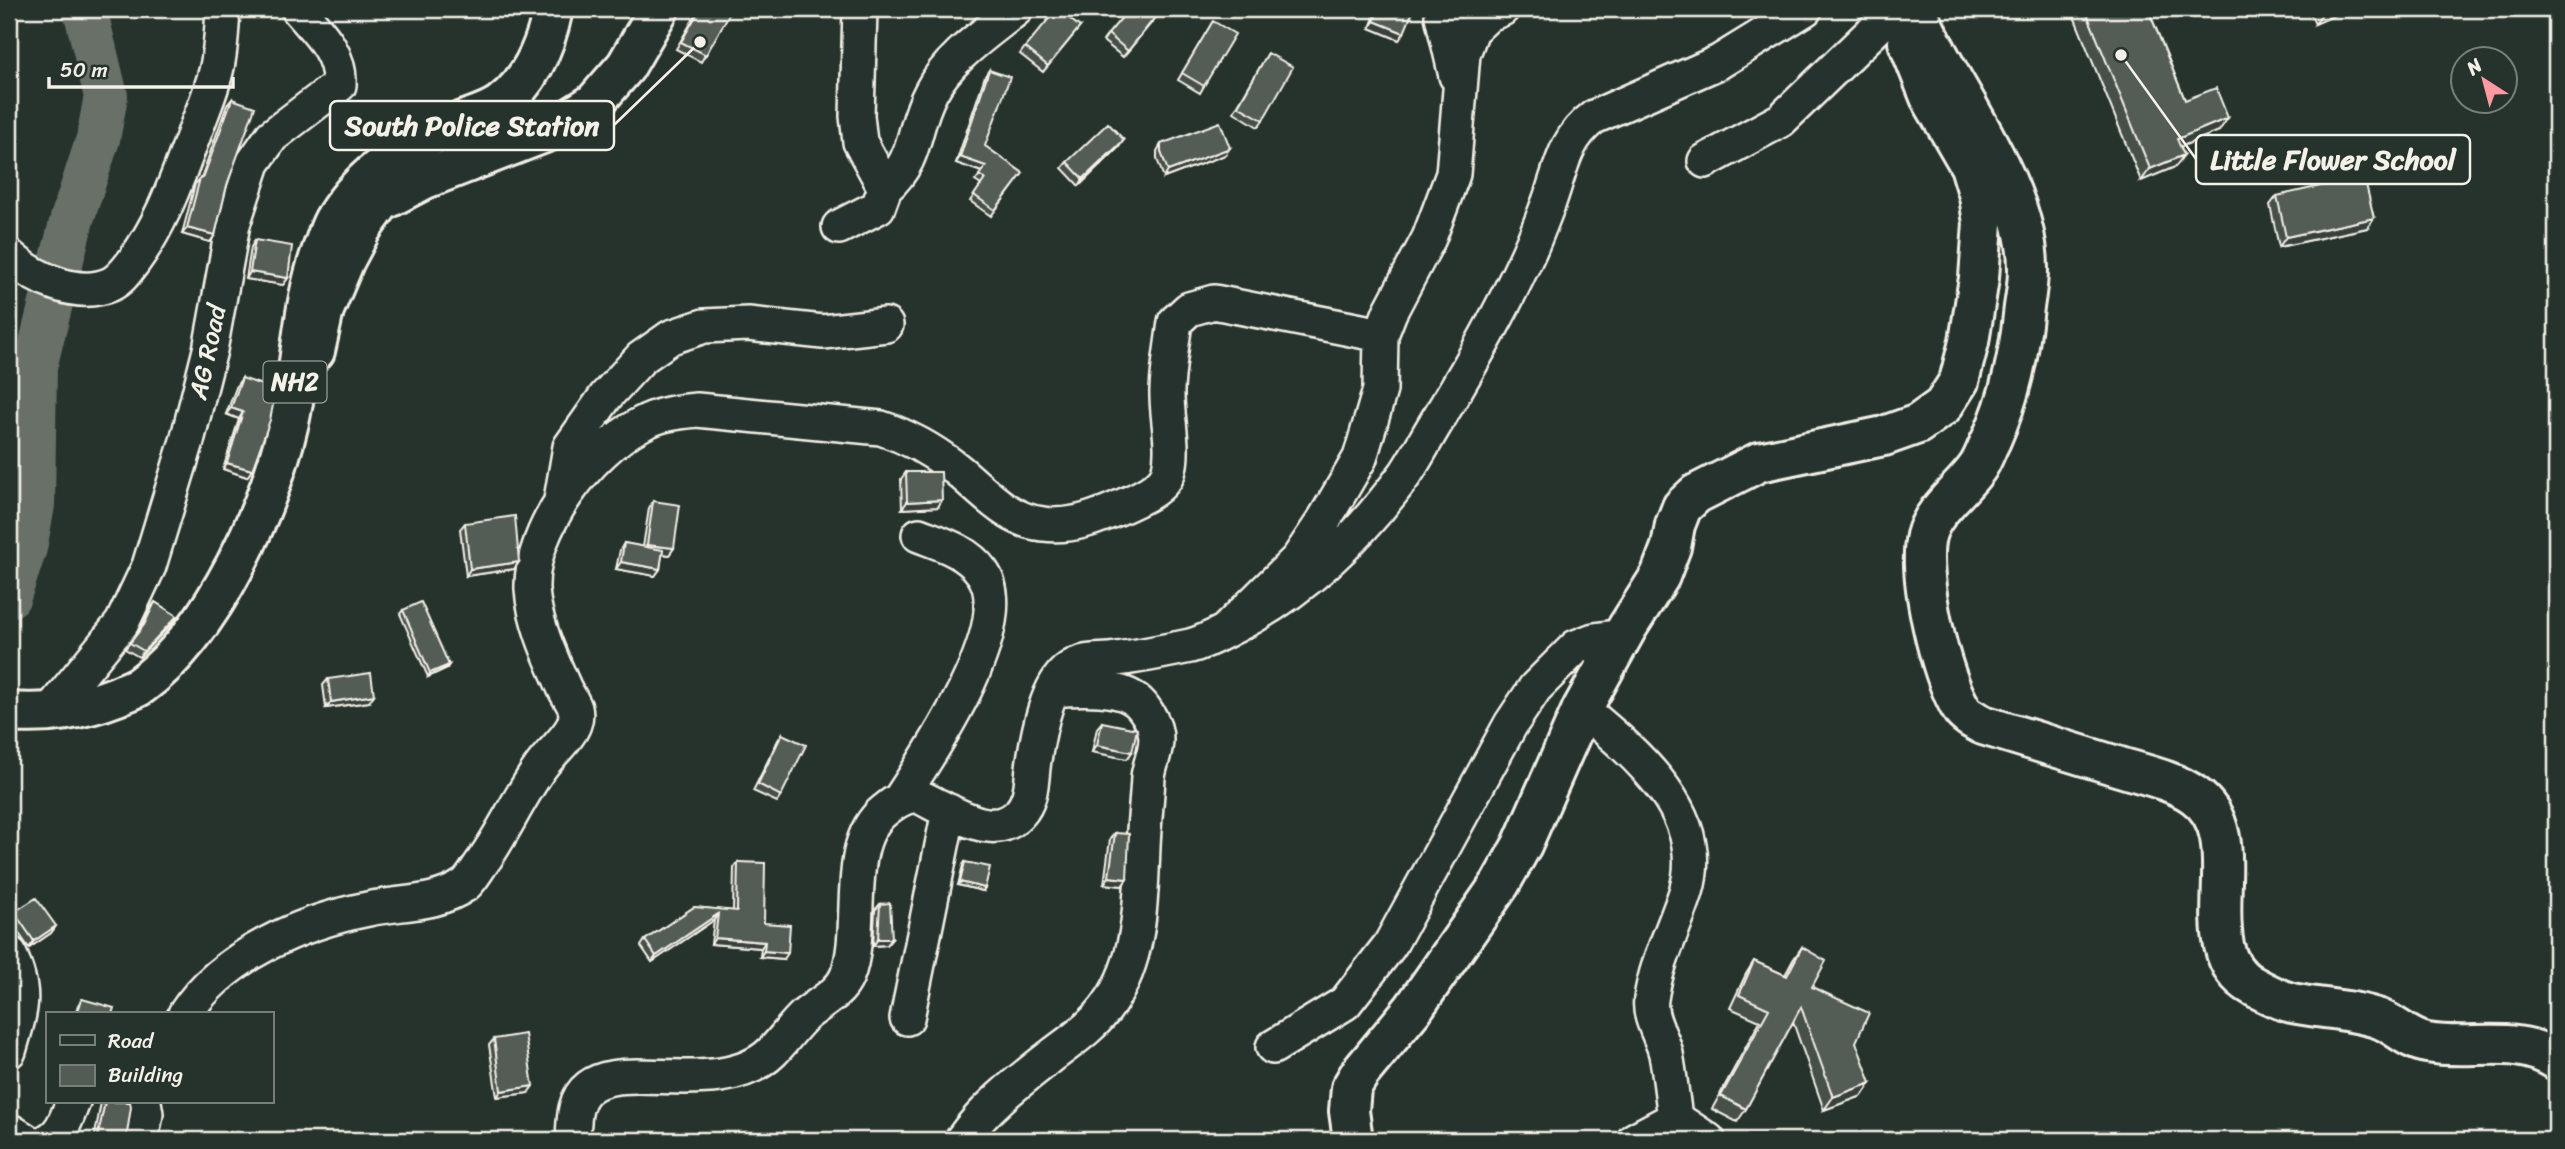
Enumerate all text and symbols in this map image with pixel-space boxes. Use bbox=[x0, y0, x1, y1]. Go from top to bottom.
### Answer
scale bar bbox=[49, 46, 233, 90]
north arrow bbox=[2450, 46, 2520, 116]
text: N bbox=[2458, 49, 2490, 84]
text: 50 m bbox=[60, 51, 108, 89]
callout: South Police Station bbox=[330, 101, 614, 150]
text: South Police Station bbox=[344, 101, 600, 150]
callout: Little Flower School bbox=[2196, 135, 2470, 184]
text: Little Flower School bbox=[2210, 135, 2457, 184]
street label: AG Road bbox=[174, 298, 240, 405]
road number: NH2 bbox=[264, 362, 326, 402]
legend bbox=[46, 1012, 273, 1104]
text: Road bbox=[108, 1022, 155, 1060]
text: Building bbox=[108, 1056, 184, 1094]

